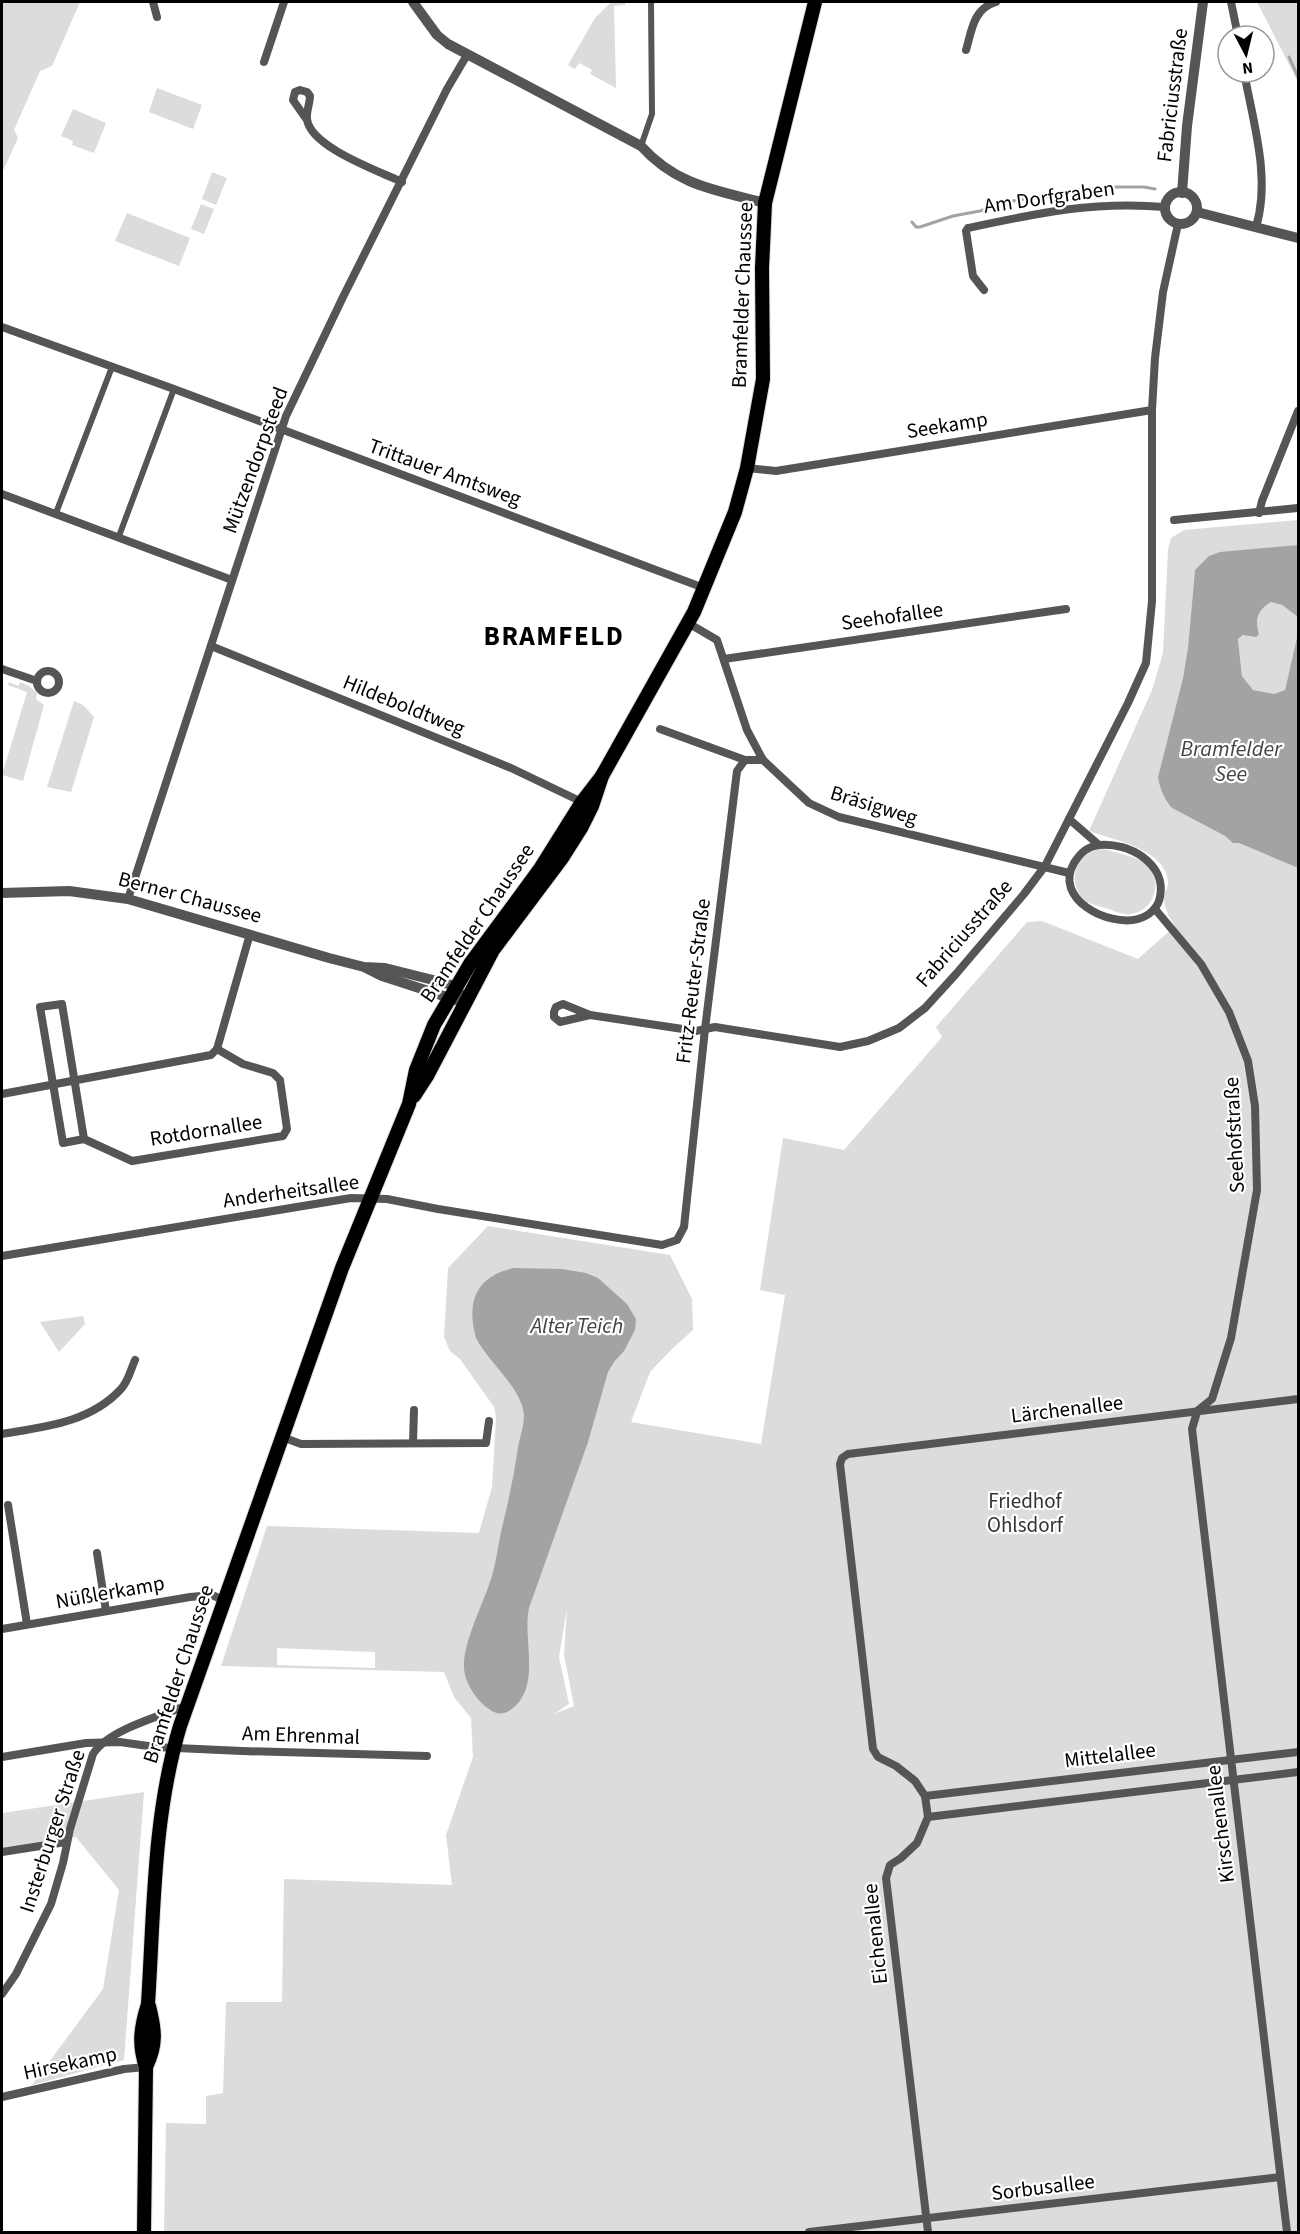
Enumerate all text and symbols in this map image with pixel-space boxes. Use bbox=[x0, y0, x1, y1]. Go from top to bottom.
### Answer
north arrow bbox=[1216, 24, 1276, 84]
street label: Fabriciusstraße bbox=[1149, 26, 1195, 164]
text: N bbox=[1241, 56, 1254, 79]
street label: Am Dorfgraben bbox=[982, 173, 1116, 221]
street label: Bramfelder Chaussee bbox=[724, 201, 760, 389]
street label: Mützendorpsteed bbox=[215, 382, 295, 538]
street label: Seekamp bbox=[904, 404, 990, 446]
street label: Trittauer Amtsweg bbox=[365, 430, 526, 514]
street label: Seehofallee bbox=[839, 594, 945, 638]
district label: BRAMFELD bbox=[484, 617, 624, 656]
street label: Hildeboldtweg bbox=[338, 667, 470, 743]
water label: Bramfelder See bbox=[1180, 733, 1283, 790]
street label: Bräsigweg bbox=[827, 777, 922, 833]
street label: Bramfelder Chaussee bbox=[412, 837, 542, 1009]
street label: Berner Chaussee bbox=[115, 863, 265, 931]
street label: Fabriciusstraße bbox=[909, 872, 1019, 994]
street label: Fritz-Reuter-Straße bbox=[668, 897, 718, 1065]
street label: Seehofstraße bbox=[1216, 1076, 1252, 1194]
street label: Rotdornallee bbox=[148, 1106, 264, 1154]
street label: Anderheitsallee bbox=[221, 1167, 361, 1215]
water label: Alter Teich bbox=[529, 1310, 623, 1342]
street label: Lärchenallee bbox=[1009, 1387, 1125, 1431]
park label: Friedhof Ohlsdorf bbox=[987, 1486, 1064, 1540]
street label: Nüßlerkamp bbox=[53, 1568, 167, 1616]
street label: Bramfelder Chaussee bbox=[135, 1581, 221, 1767]
street label: Am Ehrenmal bbox=[242, 1718, 360, 1752]
street label: Mittelallee bbox=[1063, 1735, 1157, 1775]
street label: Insterburger Straße bbox=[11, 1746, 93, 1916]
street label: Kirschenallee bbox=[1198, 1763, 1242, 1885]
street label: Eichenallee bbox=[855, 1882, 895, 1986]
street label: Hirsekamp bbox=[20, 2038, 120, 2088]
street label: Sorbusallee bbox=[990, 2166, 1096, 2208]

